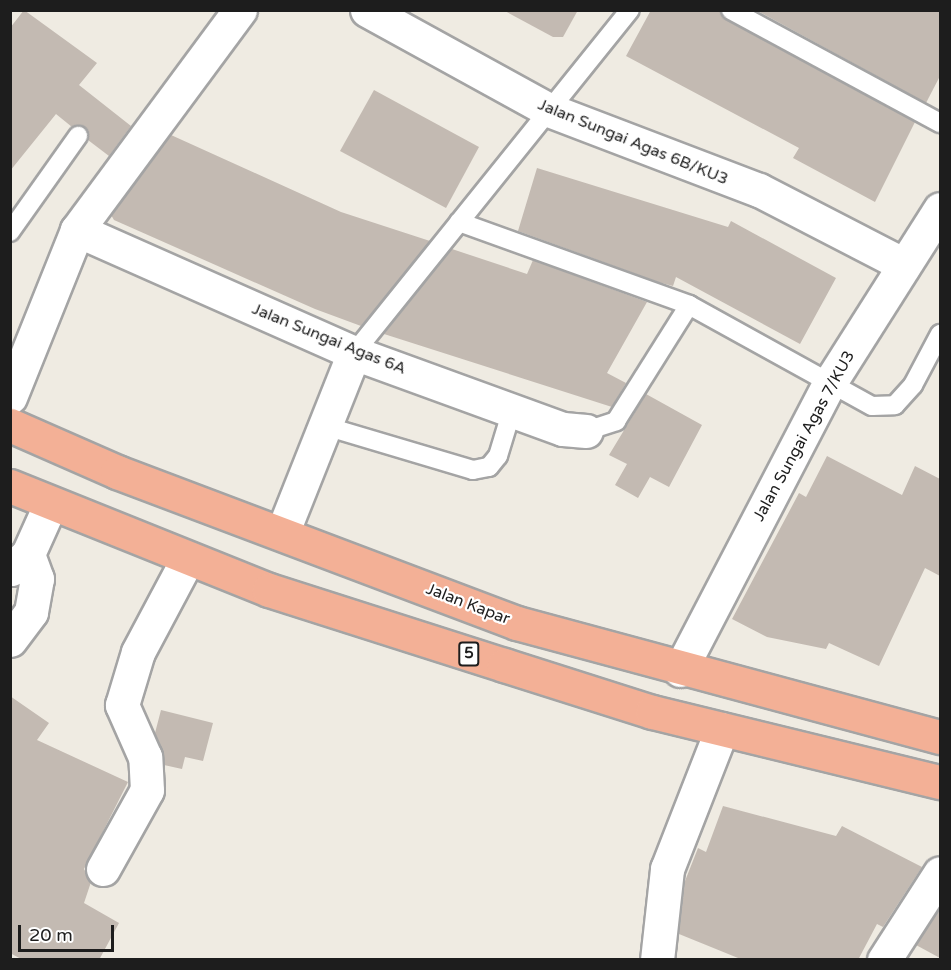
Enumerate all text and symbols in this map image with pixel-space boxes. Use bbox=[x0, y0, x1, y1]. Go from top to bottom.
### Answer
street label: Jalan Sungai Agas 6B/KU3 bbox=[535, 95, 731, 189]
street label: Jalan Sungai Agas 6A bbox=[249, 299, 409, 379]
street label: Jalan Sungai Agas 7/KU3 bbox=[749, 347, 859, 525]
street label: Jalan Kapar bbox=[423, 579, 513, 629]
road number: 5 bbox=[457, 642, 481, 666]
scale bar bbox=[21, 913, 117, 951]
text: 20 m bbox=[29, 924, 73, 946]

